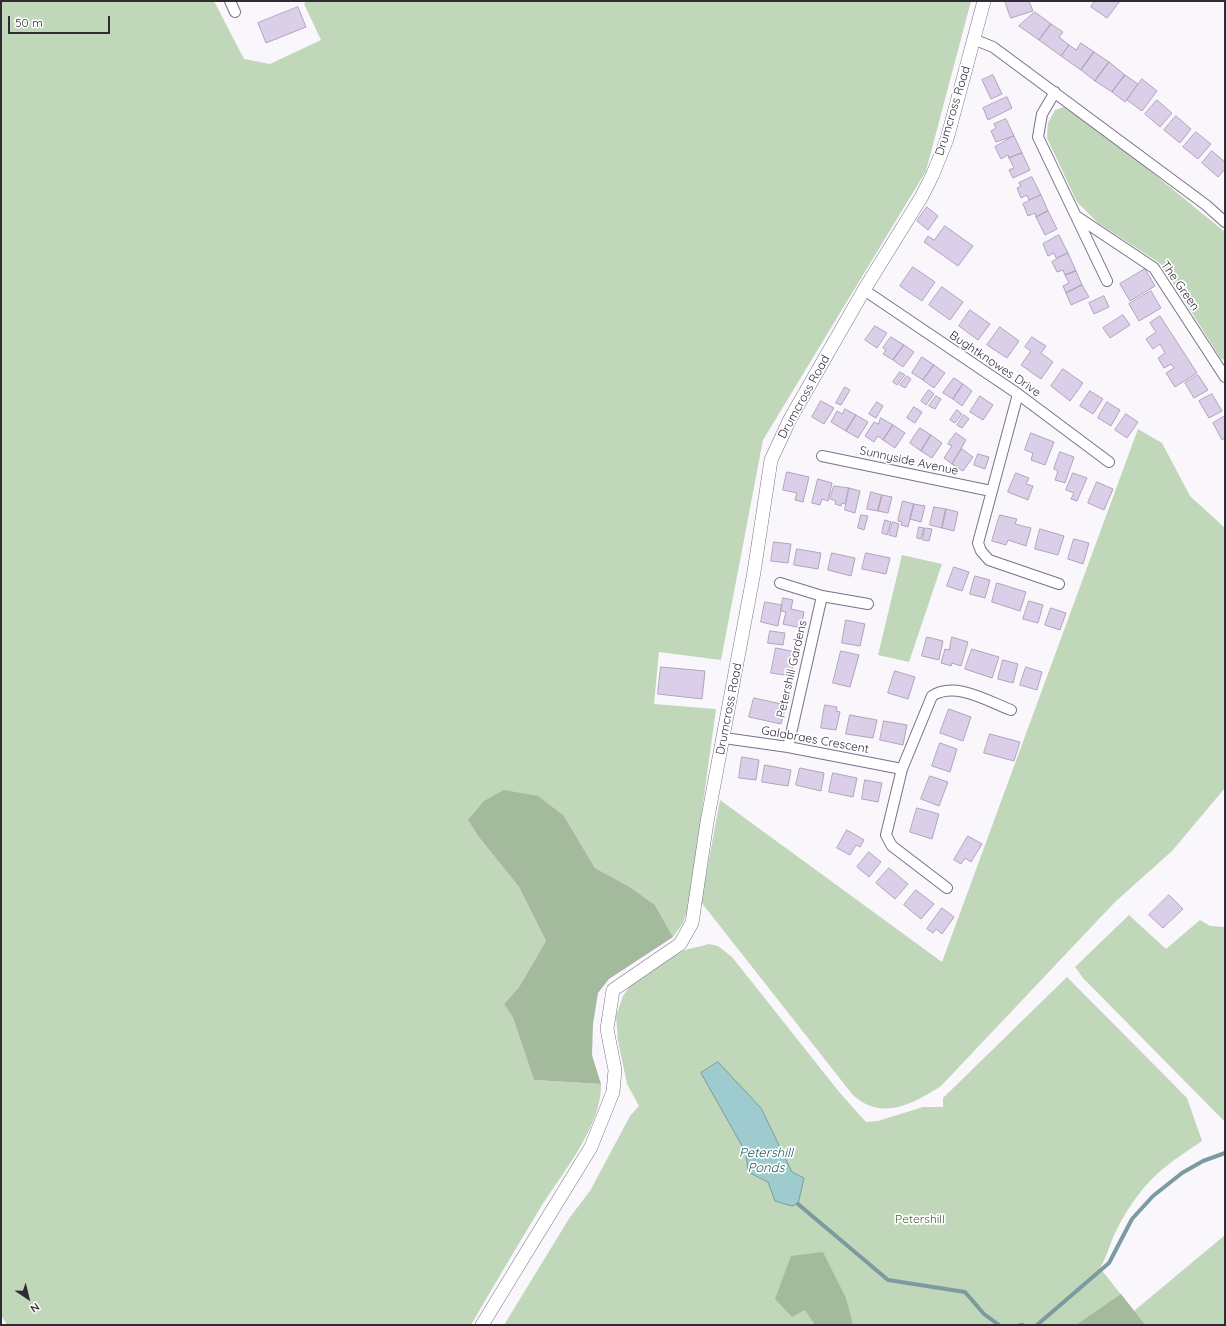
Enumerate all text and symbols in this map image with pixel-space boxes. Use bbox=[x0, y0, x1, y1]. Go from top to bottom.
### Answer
scale bar bbox=[10, 8, 112, 34]
text: 50 m bbox=[15, 15, 43, 30]
street label: Drumcross Road bbox=[932, 64, 974, 158]
street label: The Green bbox=[1158, 258, 1202, 314]
street label: Bughtknowes Drive bbox=[947, 328, 1043, 400]
street label: Drumcross Road bbox=[775, 353, 833, 441]
street label: Sunnyside Avenue bbox=[858, 443, 960, 479]
street label: Petershill Gardens bbox=[774, 619, 810, 719]
street label: Drumcross Road bbox=[713, 662, 745, 756]
street label: Galabraes Crescent bbox=[760, 723, 870, 757]
water label: Petershill Ponds bbox=[739, 1145, 793, 1176]
park label: Petershill bbox=[895, 1212, 945, 1226]
north arrow bbox=[8, 1278, 48, 1318]
text: N bbox=[28, 1300, 42, 1316]

